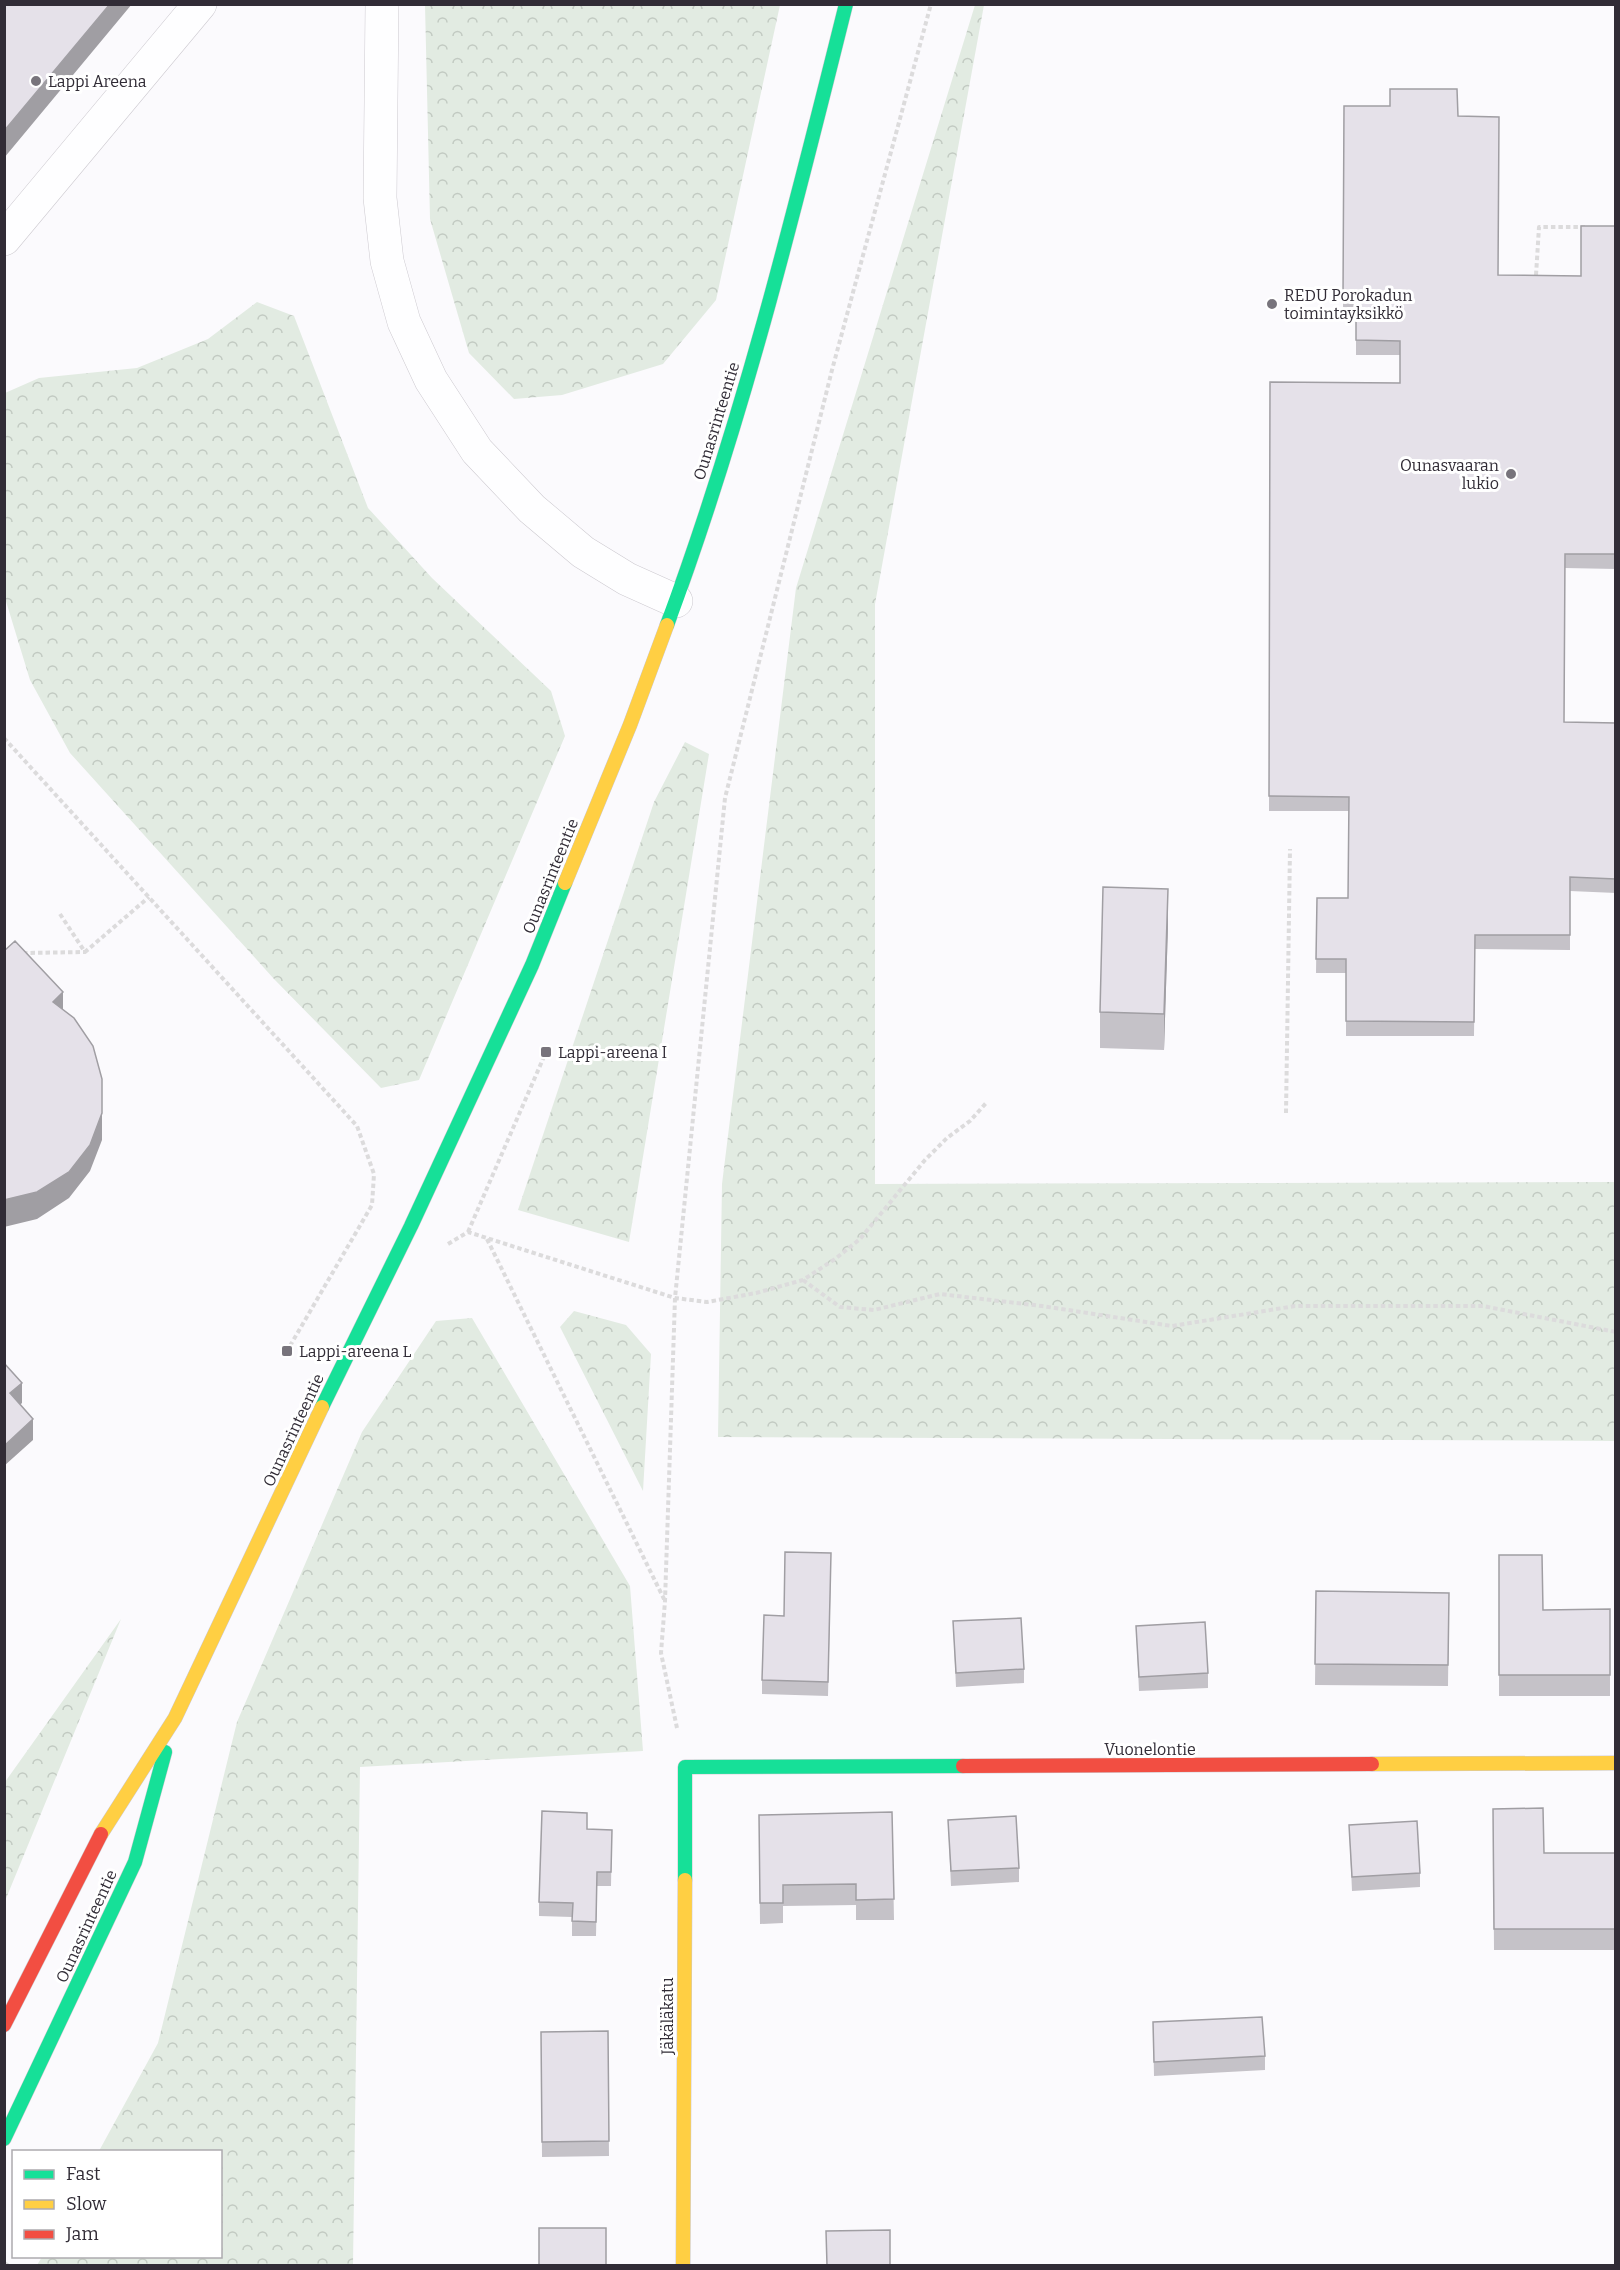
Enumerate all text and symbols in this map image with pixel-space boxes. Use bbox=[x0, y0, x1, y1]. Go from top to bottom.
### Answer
place label: Lappi Areena bbox=[48, 72, 147, 91]
marker: Lappi Areena bbox=[29, 74, 43, 88]
place label: REDU Porokadun toimintayksikkö bbox=[1284, 286, 1412, 323]
marker: REDU Porokadun toimintayksikkö bbox=[1265, 297, 1279, 311]
street label: Ounasrinteentie bbox=[689, 360, 743, 482]
place label: Ounasvaaran lukio bbox=[1400, 456, 1499, 493]
marker: Ounasvaaran lukio bbox=[1504, 467, 1518, 481]
street label: Ounasrinteentie bbox=[519, 816, 582, 937]
place label: Lappi-areena I bbox=[558, 1043, 667, 1062]
marker: Lappi-areena I bbox=[539, 1045, 553, 1059]
place label: Lappi-areena L bbox=[299, 1342, 412, 1361]
marker: Lappi-areena L bbox=[280, 1344, 294, 1358]
street label: Ounasrinteentie bbox=[259, 1371, 328, 1490]
street label: Vuonelontie bbox=[1104, 1740, 1196, 1759]
street label: Ounasrinteentie bbox=[52, 1867, 121, 1986]
street label: Jäkäläkatu bbox=[658, 1977, 677, 2056]
legend bbox=[12, 2150, 222, 2258]
text: Fast bbox=[66, 2163, 101, 2185]
text: Slow bbox=[66, 2193, 107, 2215]
text: Jam bbox=[65, 2223, 99, 2245]

